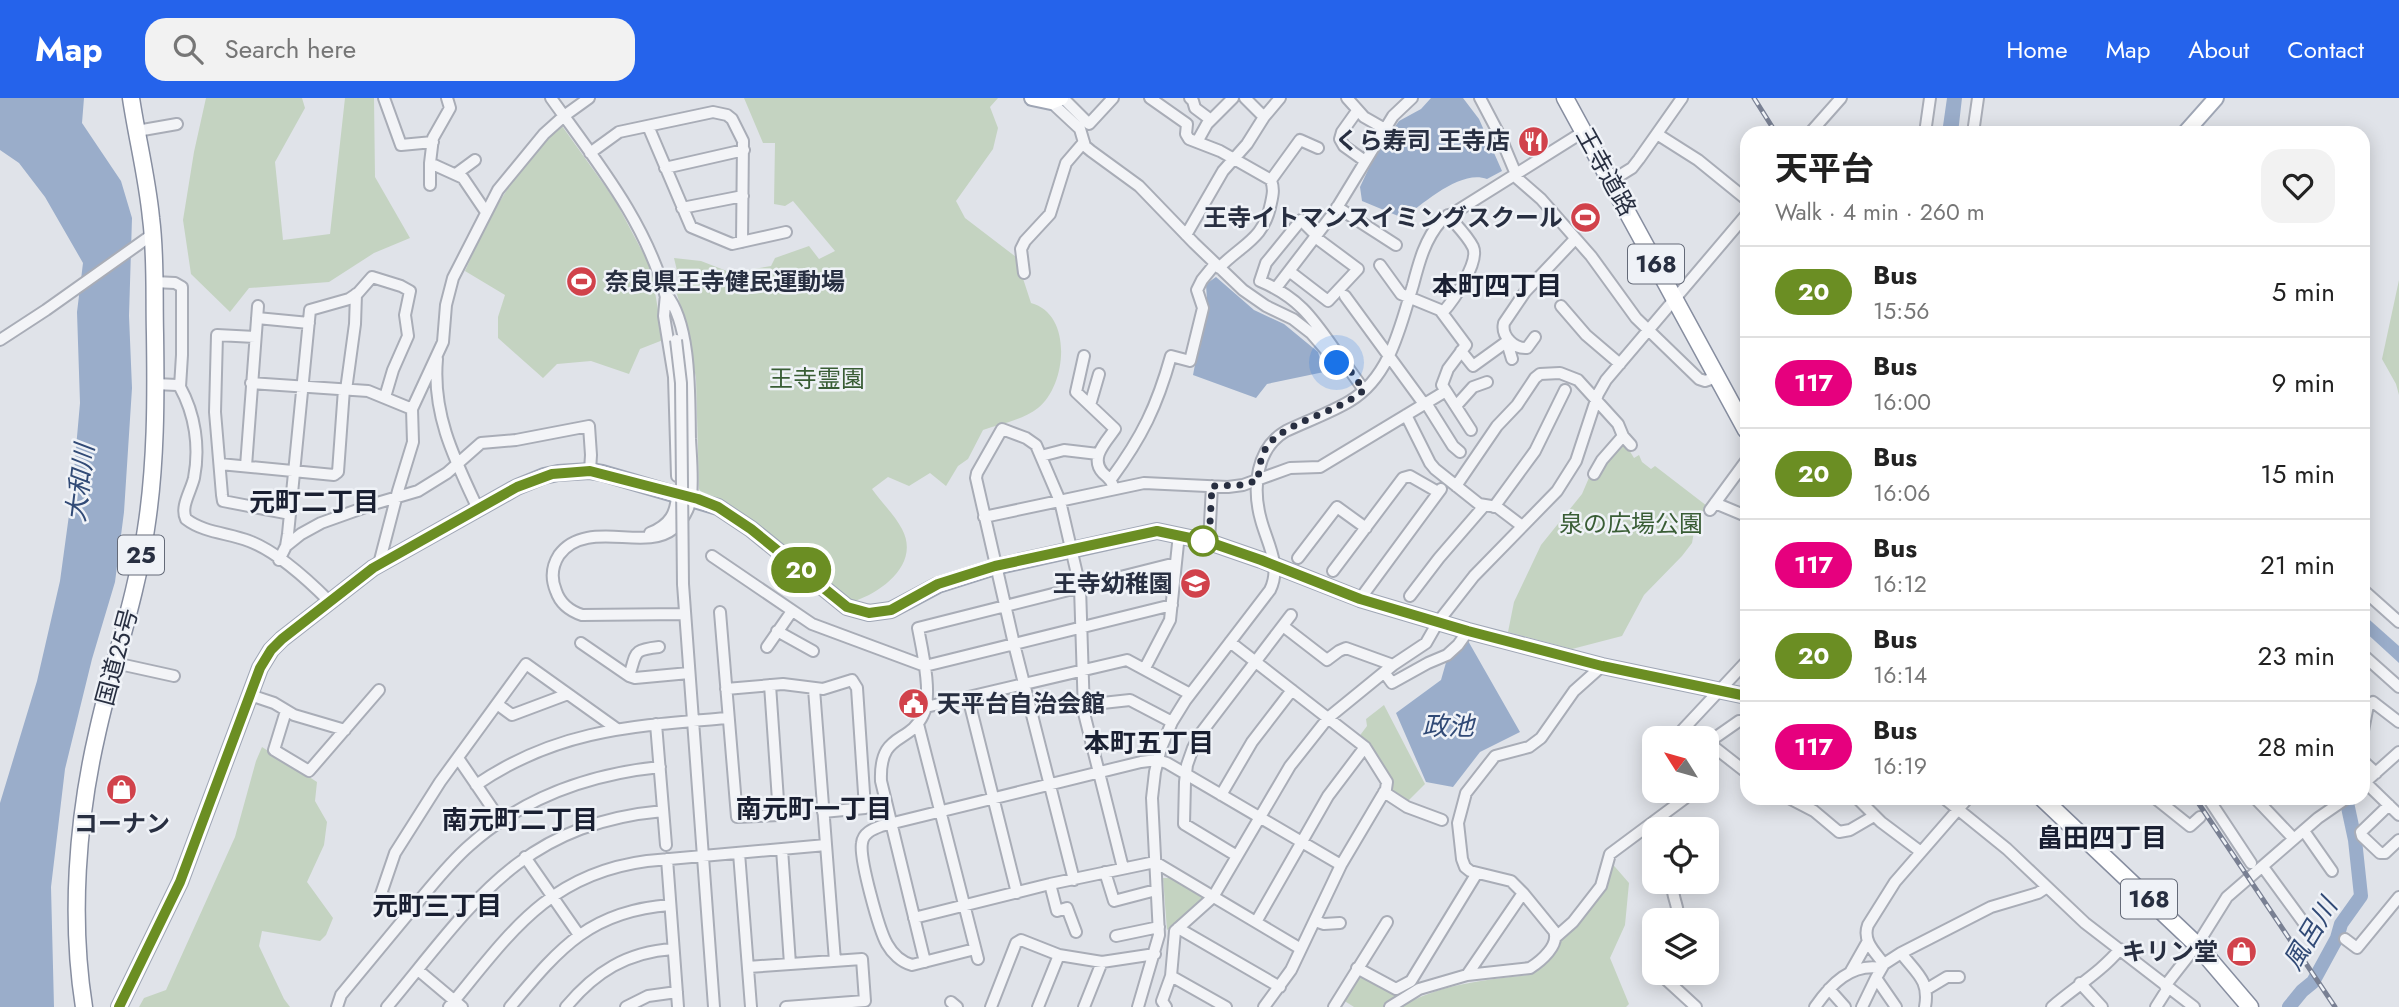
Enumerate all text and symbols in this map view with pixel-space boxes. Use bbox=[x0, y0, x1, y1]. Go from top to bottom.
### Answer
search box bbox=[145, 18, 635, 81]
text: Map bbox=[35, 26, 103, 73]
icon: search bbox=[169, 30, 207, 68]
text: Search here bbox=[225, 30, 356, 68]
text: Home bbox=[2006, 32, 2068, 67]
text: Map bbox=[2106, 32, 2150, 67]
text: About bbox=[2188, 32, 2249, 67]
text: Contact bbox=[2287, 32, 2364, 67]
street label: 王寺道路 bbox=[1568, 121, 1645, 222]
place label: くら寿司 王寺店 bbox=[1335, 123, 1510, 158]
restaurant icon: くら寿司 王寺店 bbox=[1516, 124, 1550, 158]
text: 天平台 bbox=[1775, 145, 1874, 192]
button: heart bbox=[2261, 149, 2335, 223]
text: Walk · 4 min · 260 m bbox=[1775, 195, 1985, 229]
place label: 王寺イトマンスイミングスクール bbox=[1203, 200, 1563, 235]
sports icon: 王寺イトマンスイミングスクール bbox=[1569, 201, 1603, 235]
road number: 168 bbox=[1628, 244, 1684, 284]
text: Bus bbox=[1873, 256, 1917, 294]
place label: 奈良県王寺健民運動場 bbox=[605, 264, 845, 299]
sports icon: 奈良県王寺健民運動場 bbox=[565, 265, 599, 299]
district label: 本町四丁目 bbox=[1432, 267, 1562, 305]
text: 5 min bbox=[2272, 273, 2335, 311]
text: 20 bbox=[1798, 274, 1829, 309]
text: 15:56 bbox=[1873, 294, 1929, 328]
your location bbox=[1319, 345, 1354, 380]
text: Bus bbox=[1873, 347, 1917, 385]
park label: 王寺霊園 bbox=[769, 361, 865, 396]
text: 9 min bbox=[2272, 364, 2335, 402]
text: 117 bbox=[1794, 365, 1833, 400]
text: 16:00 bbox=[1873, 385, 1931, 419]
text: Bus bbox=[1873, 438, 1917, 476]
water label: 大和川 bbox=[56, 439, 104, 524]
text: 15 min bbox=[2260, 455, 2335, 493]
text: 20 bbox=[1798, 456, 1829, 491]
text: 16:06 bbox=[1873, 476, 1931, 510]
district label: 元町二丁目 bbox=[249, 483, 379, 521]
park label: 泉の広場公園 bbox=[1559, 506, 1703, 541]
unlabelled marker bbox=[1188, 526, 1218, 556]
text: Bus bbox=[1873, 529, 1917, 567]
road number: 25 bbox=[118, 536, 164, 575]
text: 21 min bbox=[2260, 546, 2335, 584]
line badge: 20 bbox=[770, 547, 832, 593]
text: 117 bbox=[1794, 547, 1833, 582]
text: 20 bbox=[785, 552, 817, 587]
place label: 王寺幼稚園 bbox=[1053, 566, 1173, 601]
school or university icon: 王寺幼稚園 bbox=[1179, 567, 1213, 601]
text: 16:12 bbox=[1873, 567, 1927, 601]
street label: 国道25号 bbox=[87, 604, 146, 709]
text: Bus bbox=[1873, 620, 1917, 658]
text: 23 min bbox=[2258, 637, 2335, 675]
text: 20 bbox=[1798, 638, 1829, 673]
text: 16:14 bbox=[1873, 658, 1927, 692]
place label: 天平台自治会館 bbox=[937, 686, 1105, 721]
public building icon: 天平台自治会館 bbox=[897, 687, 931, 721]
water label: 政池 bbox=[1422, 707, 1477, 745]
text: Bus bbox=[1873, 711, 1917, 749]
district label: 本町五丁目 bbox=[1084, 724, 1214, 762]
north arrow bbox=[1642, 726, 1718, 803]
map controls bbox=[1642, 726, 1719, 985]
text: 28 min bbox=[2258, 728, 2335, 766]
text: 117 bbox=[1794, 729, 1833, 764]
text: 16:19 bbox=[1873, 749, 1927, 783]
shop icon: コーナン bbox=[105, 773, 139, 807]
district label: 南元町一丁目 bbox=[736, 790, 892, 828]
district label: 南元町二丁目 bbox=[442, 801, 598, 839]
place label: コーナン bbox=[74, 806, 170, 841]
button: locate bbox=[1642, 817, 1719, 894]
district label: 畠田四丁目 bbox=[2037, 819, 2167, 857]
road number: 168 bbox=[2121, 880, 2177, 918]
district label: 元町三丁目 bbox=[372, 887, 502, 925]
water label: 風呂川 bbox=[2274, 888, 2348, 977]
button: layers bbox=[1642, 908, 1719, 985]
place label: キリン堂 bbox=[2122, 934, 2218, 969]
shop icon: キリン堂 bbox=[2224, 935, 2258, 969]

